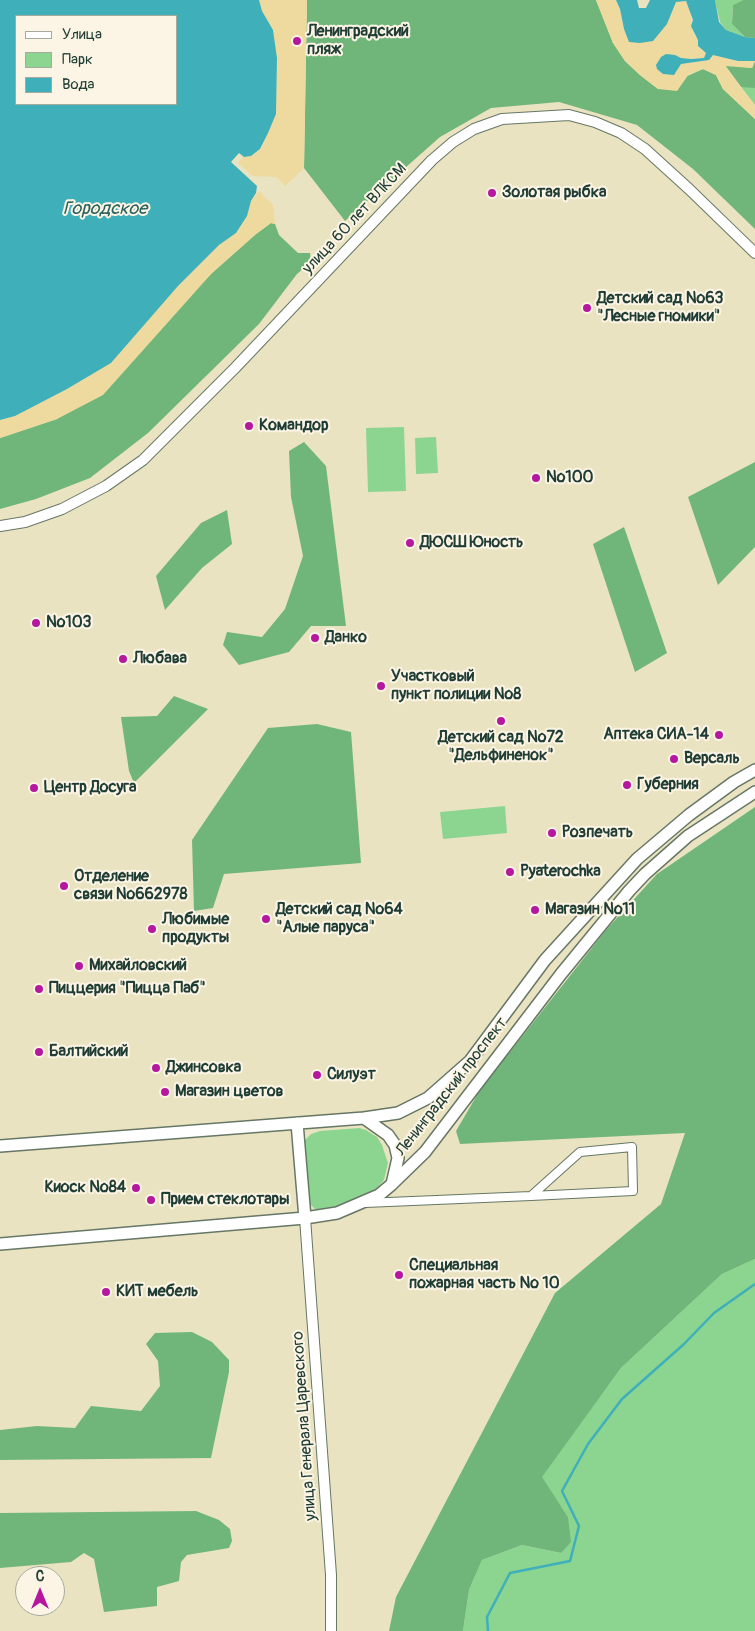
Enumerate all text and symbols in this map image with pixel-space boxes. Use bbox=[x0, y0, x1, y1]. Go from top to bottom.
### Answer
legend bbox=[15, 15, 178, 105]
place label: Ленинградский пляж bbox=[307, 22, 409, 60]
text: Улица bbox=[62, 25, 102, 44]
marker: Ленинградский пляж bbox=[291, 35, 303, 47]
text: Парк bbox=[62, 50, 93, 69]
text: Вода bbox=[62, 75, 95, 94]
street label: улица 60 лет ВЛКСМ bbox=[299, 160, 411, 278]
place label: Золотая рыбка bbox=[502, 183, 606, 203]
marker: Золотая рыбка bbox=[486, 187, 498, 199]
water label: Городское bbox=[63, 198, 147, 220]
place label: Детский сад №63 "Лесные гномики" bbox=[597, 289, 723, 327]
marker: Детский сад №63 "Лесные гномики" bbox=[581, 302, 593, 314]
place label: Командор bbox=[259, 416, 329, 436]
marker: Командор bbox=[243, 420, 255, 432]
place label: №100 bbox=[546, 468, 594, 488]
marker: №100 bbox=[530, 472, 542, 484]
place label: ДЮСШ Юность bbox=[420, 533, 523, 553]
marker: ДЮСШ Юность bbox=[404, 537, 416, 549]
place label: №103 bbox=[46, 613, 92, 633]
marker: №103 bbox=[30, 617, 42, 629]
place label: Данко bbox=[325, 628, 367, 648]
marker: Данко bbox=[309, 632, 321, 644]
place label: Любава bbox=[133, 649, 187, 669]
marker: Любава bbox=[117, 653, 129, 665]
place label: Участковый пункт полиции №8 bbox=[391, 667, 521, 705]
marker: Участковый пункт полиции №8 bbox=[375, 680, 387, 692]
marker: Детский сад №72 "Дельфиненок" bbox=[495, 715, 507, 727]
place label: Аптека СИА-14 bbox=[603, 725, 709, 745]
place label: Детский сад №72 "Дельфиненок" bbox=[438, 728, 564, 766]
marker: Аптека СИА-14 bbox=[713, 729, 725, 741]
place label: Версаль bbox=[684, 749, 740, 769]
marker: Версаль bbox=[668, 753, 680, 765]
place label: Губерния bbox=[637, 775, 699, 795]
place label: Центр Досуга bbox=[44, 778, 136, 798]
marker: Губерния bbox=[621, 779, 633, 791]
marker: Центр Досуга bbox=[28, 782, 40, 794]
place label: Розпечать bbox=[562, 823, 633, 843]
marker: Розпечать bbox=[546, 827, 558, 839]
place label: Pyaterochka bbox=[520, 862, 601, 882]
marker: Pyaterochka bbox=[504, 866, 516, 878]
place label: Отделение связи №662978 bbox=[74, 867, 188, 905]
marker: Отделение связи №662978 bbox=[58, 880, 70, 892]
place label: Детский сад №64 "Алые паруса" bbox=[276, 900, 403, 938]
place label: Магазин №11 bbox=[545, 900, 635, 920]
marker: Магазин №11 bbox=[529, 904, 541, 916]
place label: Любимые продукты bbox=[162, 910, 229, 948]
marker: Детский сад №64 "Алые паруса" bbox=[260, 913, 272, 925]
marker: Любимые продукты bbox=[146, 923, 158, 935]
place label: Михайловский bbox=[89, 956, 187, 976]
marker: Михайловский bbox=[73, 960, 85, 972]
place label: Пиццерия "Пицца Паб" bbox=[49, 979, 206, 999]
marker: Пиццерия "Пицца Паб" bbox=[33, 983, 45, 995]
street label: Ленинградский проспект bbox=[392, 1014, 512, 1160]
place label: Балтийский bbox=[49, 1042, 128, 1062]
marker: Балтийский bbox=[33, 1046, 45, 1058]
place label: Джинсовка bbox=[166, 1058, 241, 1078]
marker: Джинсовка bbox=[150, 1062, 162, 1074]
place label: Силуэт bbox=[327, 1065, 376, 1085]
marker: Силуэт bbox=[311, 1069, 323, 1081]
place label: Магазин цветов bbox=[175, 1082, 283, 1102]
marker: Магазин цветов bbox=[159, 1086, 171, 1098]
place label: Киоск №84 bbox=[44, 1178, 126, 1198]
marker: Киоск №84 bbox=[130, 1182, 142, 1194]
place label: Прием стеклотары bbox=[161, 1190, 289, 1210]
marker: Прием стеклотары bbox=[145, 1194, 157, 1206]
place label: Специальная пожарная часть № 10 bbox=[409, 1256, 560, 1294]
marker: Специальная пожарная часть № 10 bbox=[393, 1269, 405, 1281]
place label: КИТ мебель bbox=[116, 1282, 198, 1302]
marker: КИТ мебель bbox=[100, 1286, 112, 1298]
street label: улица Генерала Царевского bbox=[289, 1330, 321, 1522]
north arrow bbox=[15, 1566, 65, 1616]
text: С bbox=[36, 1568, 44, 1585]

